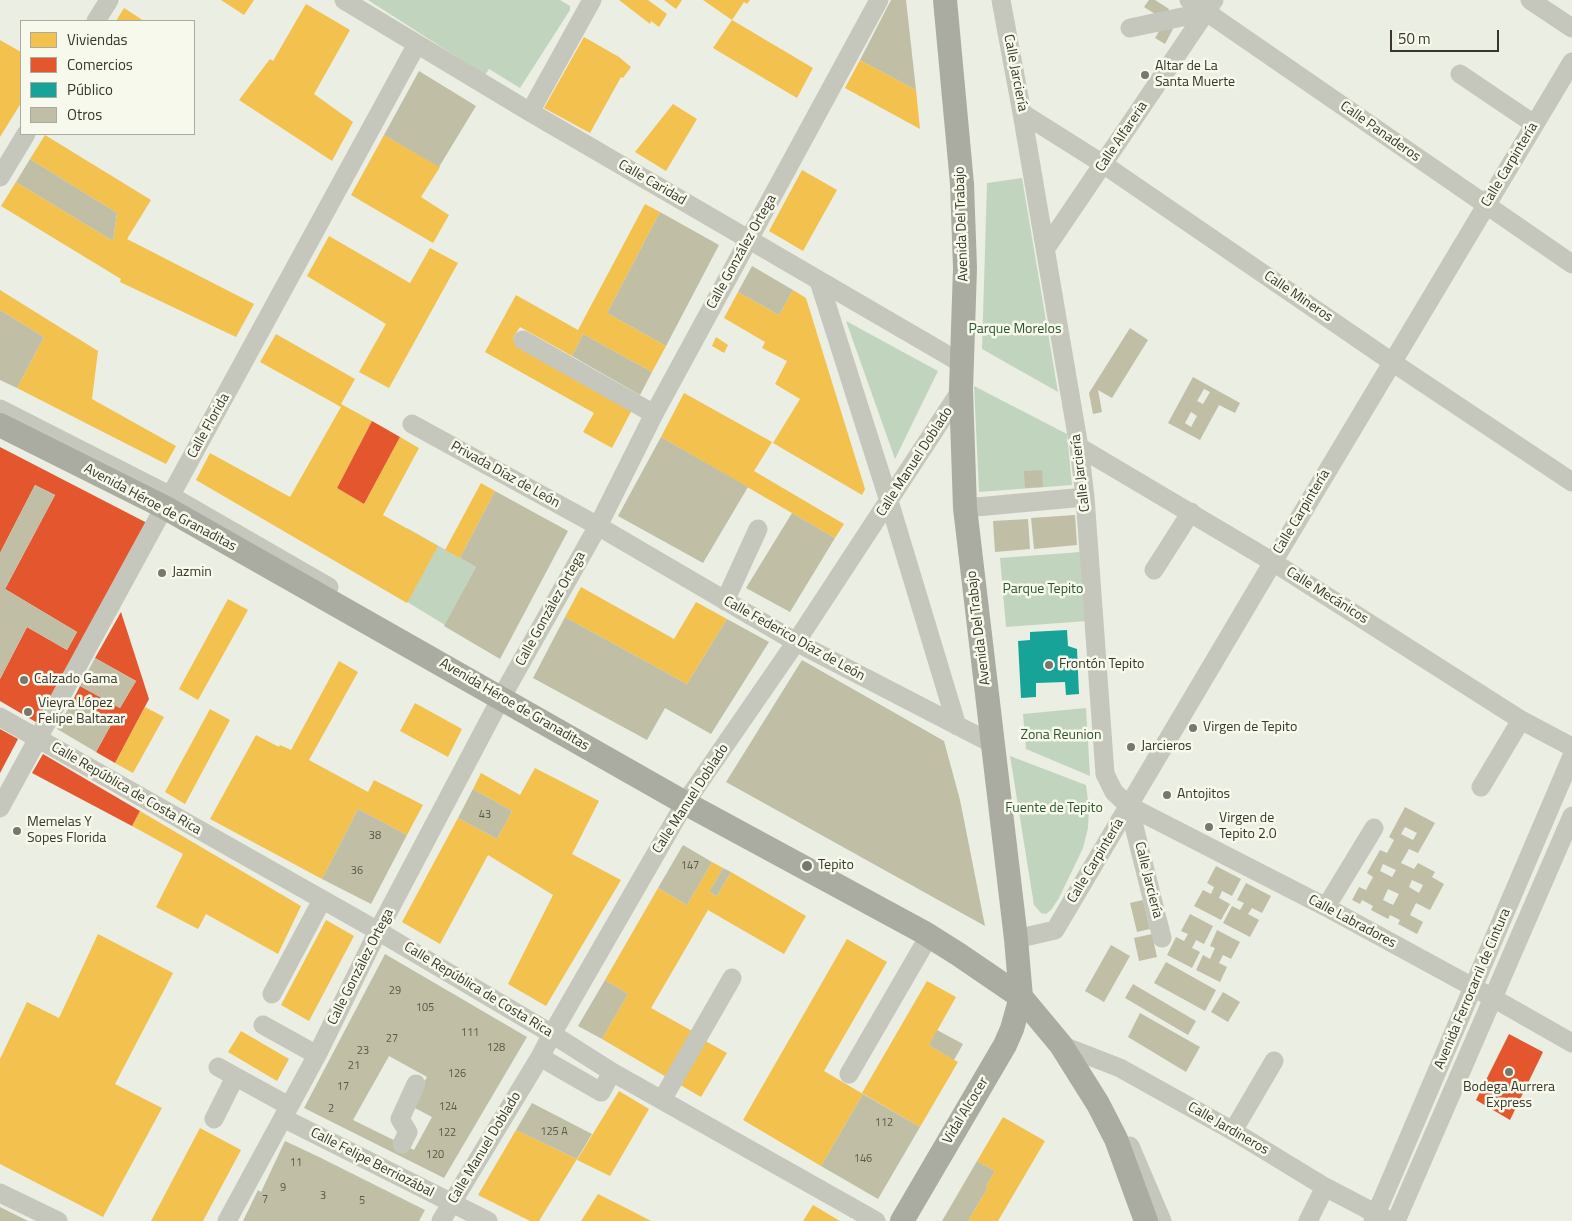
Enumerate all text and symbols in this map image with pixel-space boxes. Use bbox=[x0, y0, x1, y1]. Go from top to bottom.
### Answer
legend bbox=[20, 20, 195, 135]
scale bar bbox=[1392, 20, 1501, 52]
text: 50 m bbox=[1398, 27, 1431, 50]
text: Viviendas bbox=[67, 28, 128, 51]
street label: Calle Jarciería bbox=[999, 33, 1031, 113]
text: Comercios bbox=[67, 53, 133, 76]
place label: Altar de La Santa Muerte bbox=[1155, 59, 1235, 92]
marker: Altar de La Santa Muerte bbox=[1139, 69, 1151, 81]
text: Público bbox=[67, 78, 113, 101]
street label: Calle Panaderos bbox=[1337, 98, 1423, 166]
street label: Calle Alfareria bbox=[1092, 99, 1152, 175]
text: Otros bbox=[67, 103, 102, 126]
street label: Calle Carpintería bbox=[1478, 120, 1542, 210]
street label: Calle Caridad bbox=[615, 157, 689, 209]
street label: Avenida Del Trabajo bbox=[952, 166, 972, 282]
street label: Calle González Ortega bbox=[704, 192, 780, 312]
street label: Calle Mineros bbox=[1260, 268, 1336, 326]
park label: Parque Morelos bbox=[969, 322, 1061, 338]
street label: Calle Florida bbox=[184, 391, 234, 461]
street label: Calle Manuel Doblado bbox=[873, 404, 957, 520]
street label: Calle Jarciería bbox=[1068, 433, 1094, 513]
street label: Privada Díaz de León bbox=[448, 438, 562, 512]
street label: Avenida Héroe de Granaditas bbox=[81, 461, 239, 555]
street label: Calle Carpintería bbox=[1270, 467, 1334, 557]
street label: Calle González Ortega bbox=[513, 549, 589, 669]
street label: Calle Mecánicos bbox=[1283, 564, 1371, 628]
place label: Jazmin bbox=[172, 565, 212, 581]
marker: Jazmin bbox=[156, 567, 168, 579]
street label: Avenida Del Trabajo bbox=[964, 570, 994, 686]
park label: Parque Tepito bbox=[1003, 582, 1083, 598]
street label: Calle Federico Díaz de León bbox=[720, 593, 868, 685]
street label: Avenida Héroe de Granaditas bbox=[436, 655, 592, 755]
place label: Frontón Tepito bbox=[1059, 657, 1144, 673]
marker: Frontón Tepito bbox=[1043, 659, 1055, 671]
place label: Calzado Gama bbox=[34, 672, 117, 688]
marker: Calzado Gama bbox=[18, 674, 30, 686]
place label: Vieyra López Felipe Baltazar bbox=[38, 696, 125, 729]
marker: Vieyra López Felipe Baltazar bbox=[22, 706, 34, 718]
place label: Virgen de Tepito bbox=[1203, 720, 1297, 736]
marker: Virgen de Tepito bbox=[1187, 722, 1199, 734]
park label: Zona Reunion bbox=[1021, 728, 1101, 744]
street label: Calle República de Costa Rica bbox=[48, 739, 204, 839]
place label: Jarcieros bbox=[1141, 739, 1192, 755]
street label: Calle Manuel Doblado bbox=[649, 741, 733, 857]
marker: Jarcieros bbox=[1125, 741, 1137, 753]
place label: Antojitos bbox=[1177, 787, 1230, 803]
marker: Antojitos bbox=[1161, 789, 1173, 801]
park label: Fuente de Tepito bbox=[1005, 801, 1103, 817]
house number: 43 bbox=[479, 808, 491, 822]
place label: Virgen de Tepito 2.0 bbox=[1219, 811, 1277, 844]
place label: Memelas Y Sopes Florida bbox=[27, 815, 106, 848]
street label: Calle Carpintería bbox=[1064, 816, 1128, 906]
marker: Virgen de Tepito 2.0 bbox=[1203, 821, 1215, 833]
marker: Memelas Y Sopes Florida bbox=[11, 825, 23, 837]
house number: 38 bbox=[369, 829, 381, 843]
street label: Calle Jarciería bbox=[1130, 840, 1166, 920]
place label: Tepito bbox=[818, 858, 854, 874]
house number: 147 bbox=[681, 859, 699, 873]
marker: Tepito bbox=[800, 859, 814, 873]
house number: 36 bbox=[351, 864, 363, 878]
street label: Calle Labradores bbox=[1305, 892, 1399, 952]
street label: Calle González Ortega bbox=[324, 906, 398, 1028]
street label: Avenida Ferrocarril de Cintura bbox=[1431, 906, 1515, 1072]
street label: Calle República de Costa Rica bbox=[401, 939, 555, 1041]
house number: 29 bbox=[389, 984, 401, 998]
house number: 105 bbox=[416, 1001, 434, 1015]
house number: 111 bbox=[461, 1026, 479, 1040]
house number: 27 bbox=[386, 1032, 398, 1046]
house number: 128 bbox=[487, 1041, 505, 1055]
house number: 23 bbox=[357, 1044, 369, 1058]
house number: 21 bbox=[348, 1059, 360, 1073]
marker: Bodega Aurrera Express bbox=[1503, 1066, 1515, 1078]
house number: 126 bbox=[448, 1067, 466, 1081]
street label: Vidal Alcocer bbox=[940, 1075, 992, 1147]
house number: 17 bbox=[337, 1080, 349, 1094]
place label: Bodega Aurrera Express bbox=[1463, 1080, 1555, 1112]
street label: Calle Manuel Doblado bbox=[445, 1089, 525, 1207]
street label: Calle Jardineros bbox=[1185, 1099, 1271, 1159]
house number: 124 bbox=[439, 1100, 457, 1114]
house number: 2 bbox=[328, 1102, 334, 1116]
house number: 112 bbox=[875, 1116, 893, 1130]
street label: Calle Felipe Berriozábal bbox=[308, 1125, 436, 1201]
house number: 125 A bbox=[540, 1125, 568, 1139]
house number: 122 bbox=[438, 1126, 456, 1140]
house number: 120 bbox=[426, 1148, 444, 1162]
house number: 146 bbox=[854, 1152, 872, 1166]
house number: 11 bbox=[290, 1156, 302, 1170]
house number: 9 bbox=[280, 1181, 286, 1195]
house number: 3 bbox=[320, 1189, 326, 1203]
house number: 7 bbox=[262, 1193, 268, 1207]
house number: 5 bbox=[359, 1194, 365, 1208]

